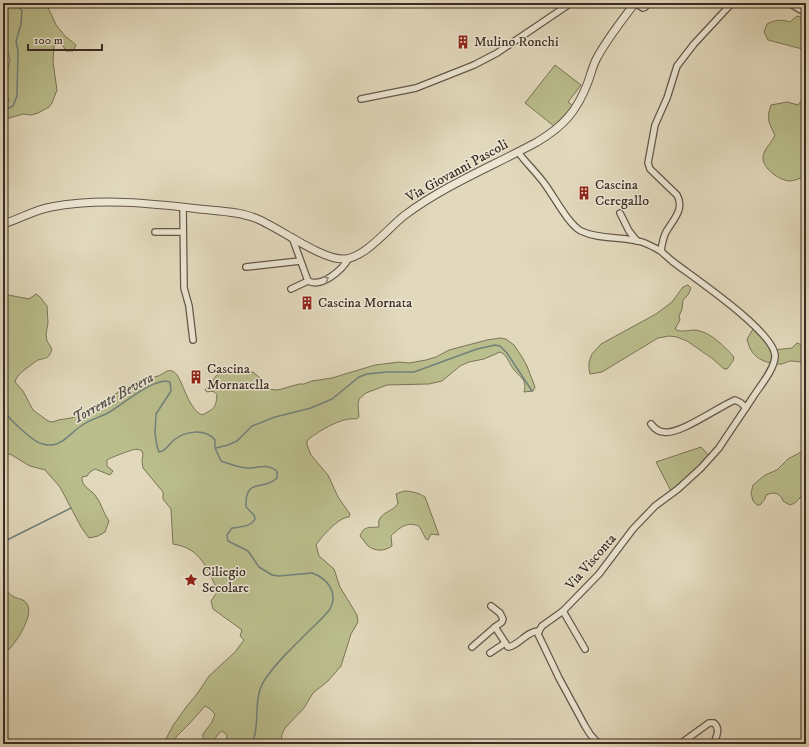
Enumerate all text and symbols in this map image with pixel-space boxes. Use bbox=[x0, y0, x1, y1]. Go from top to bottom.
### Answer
scale bar bbox=[28, 26, 102, 52]
text: 100 m bbox=[34, 33, 63, 48]
place label: Mulino Ronchi bbox=[474, 33, 559, 51]
building icon: Mulino Ronchi bbox=[455, 34, 471, 50]
street label: Via Giovanni Pascoli bbox=[402, 135, 512, 207]
place label: Cascina Ceregallo bbox=[595, 176, 649, 210]
building icon: Cascina Ceregallo bbox=[576, 185, 592, 201]
one-way arrow bbox=[322, 276, 329, 283]
place label: Cascina Mornata bbox=[318, 294, 412, 312]
building icon: Cascina Mornata bbox=[299, 295, 315, 311]
place label: Cascina Mornatella bbox=[207, 360, 270, 394]
water label: Torrente Bevera bbox=[69, 368, 157, 428]
building icon: Cascina Mornatella bbox=[188, 369, 204, 385]
street label: Via Visconta bbox=[561, 530, 620, 595]
place label: Ciliegio Secolare bbox=[202, 563, 249, 597]
place icon: Ciliegio Secolare bbox=[183, 572, 199, 588]

